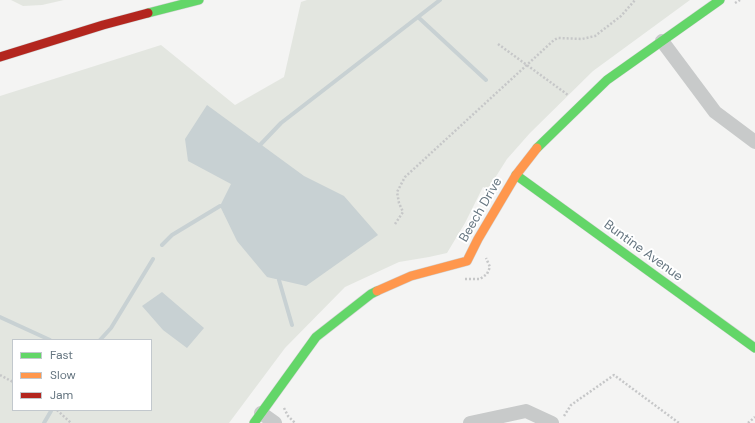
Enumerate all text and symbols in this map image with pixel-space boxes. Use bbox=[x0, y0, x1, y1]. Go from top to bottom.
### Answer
street label: Beech Drive bbox=[456, 175, 506, 245]
street label: Buntine Avenue bbox=[601, 217, 685, 285]
legend bbox=[12, 339, 152, 411]
text: Fast bbox=[50, 347, 73, 363]
text: Slow bbox=[50, 367, 76, 383]
text: Jam bbox=[50, 387, 73, 403]

